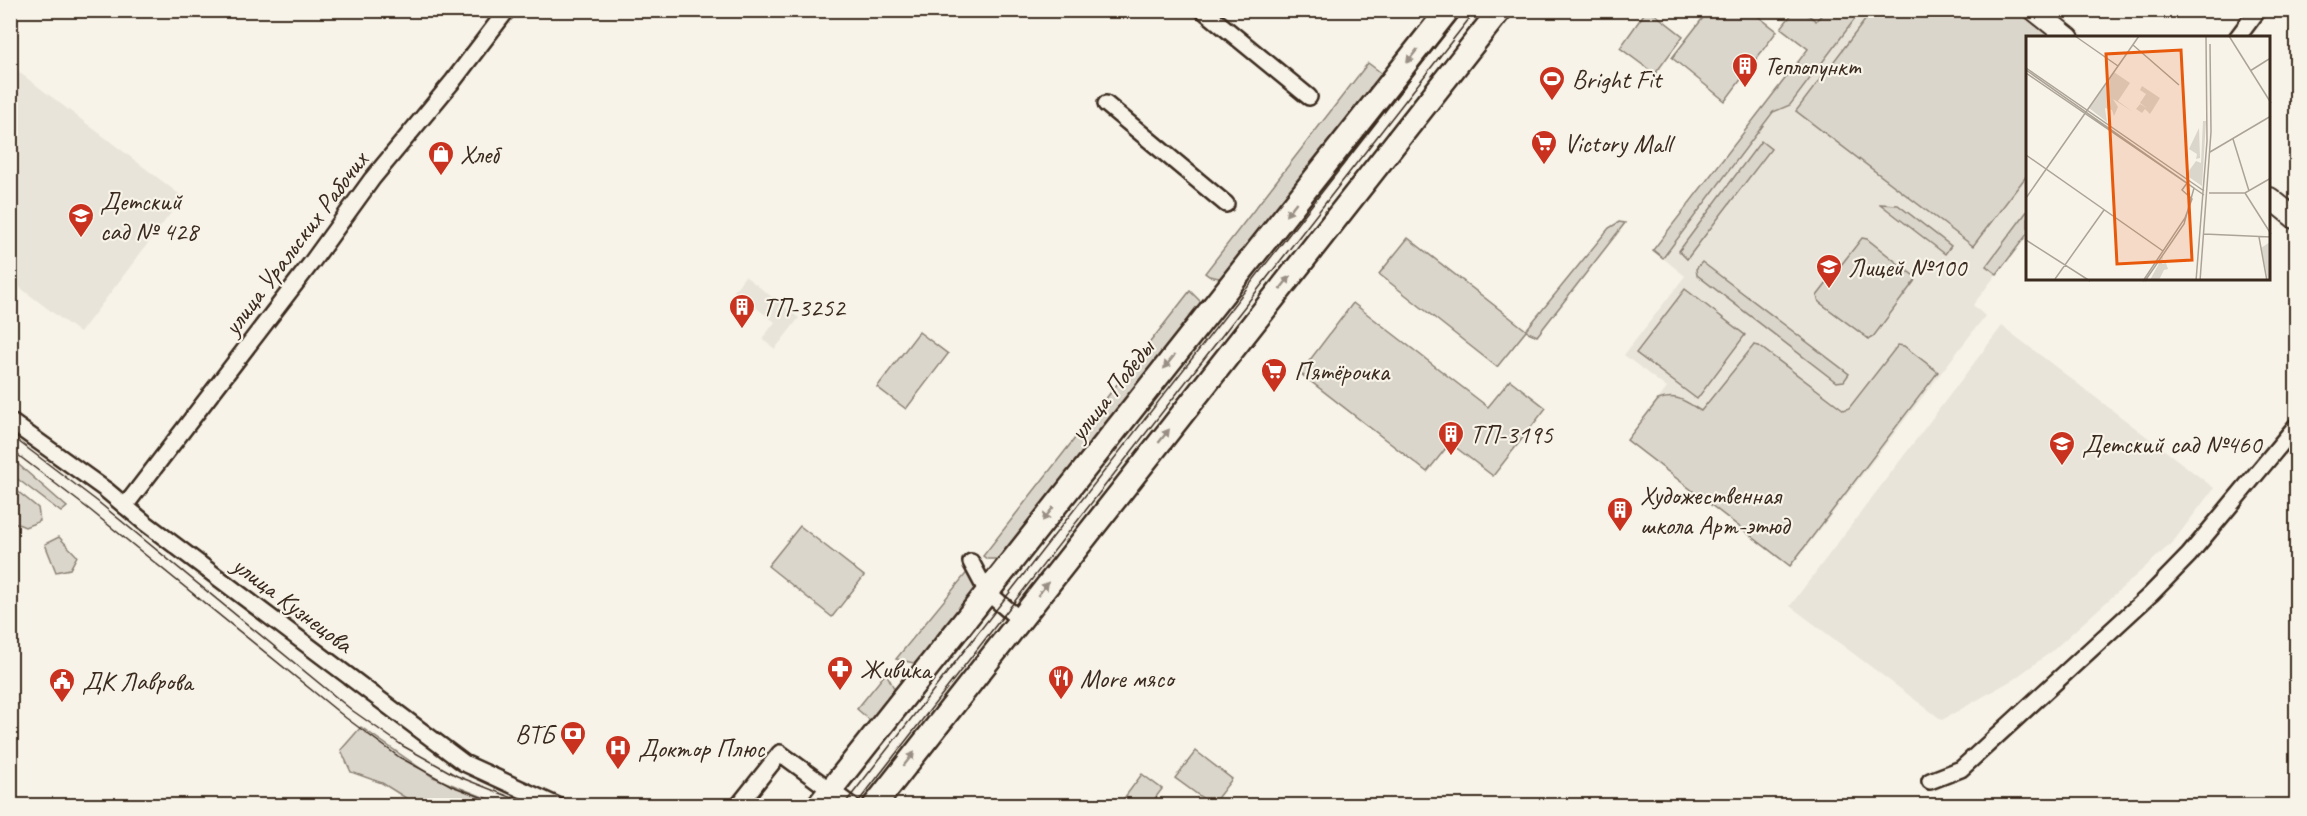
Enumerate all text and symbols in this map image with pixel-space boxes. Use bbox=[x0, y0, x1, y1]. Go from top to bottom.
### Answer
inset map bbox=[2026, 36, 2271, 280]
one-way arrow bbox=[1406, 49, 1419, 64]
place label: Теплопункт bbox=[1764, 50, 1862, 83]
building icon: Теплопункт bbox=[1730, 51, 1760, 89]
place label: Bright Fit bbox=[1572, 63, 1663, 96]
sports icon: Bright Fit bbox=[1537, 64, 1567, 102]
place label: Victory Mall bbox=[1564, 127, 1676, 160]
supermarket icon: Victory Mall bbox=[1529, 128, 1559, 166]
place label: Хлеб bbox=[460, 138, 503, 171]
shop icon: Хлеб bbox=[426, 139, 456, 177]
street label: улица Уральских Рабочих bbox=[214, 143, 377, 343]
place label: Детский сад № 428 bbox=[100, 185, 200, 248]
school or university icon: Детский сад № 428 bbox=[66, 201, 96, 239]
one-way arrow bbox=[1284, 201, 1297, 217]
place label: Лицей №100 bbox=[1848, 251, 1969, 284]
school or university icon: Лицей №100 bbox=[1814, 252, 1844, 290]
one-way arrow bbox=[1278, 275, 1291, 291]
place label: ТП-3252 bbox=[762, 291, 847, 324]
building icon: ТП-3252 bbox=[727, 292, 757, 330]
street label: улица Победы bbox=[1060, 331, 1163, 449]
one-way arrow bbox=[1163, 354, 1176, 370]
place label: Пятёрочка bbox=[1294, 355, 1391, 388]
supermarket icon: Пятёрочка bbox=[1259, 356, 1289, 394]
place label: ТП-3195 bbox=[1470, 418, 1554, 451]
building icon: ТП-3195 bbox=[1436, 419, 1466, 457]
one-way arrow bbox=[1157, 428, 1170, 444]
place label: Детский сад №460 bbox=[2082, 428, 2264, 461]
school or university icon: Детский сад №460 bbox=[2047, 429, 2077, 467]
place label: Художественная школа Арт-этюд bbox=[1640, 479, 1792, 542]
building icon: Художественная школа Арт-этюд bbox=[1605, 495, 1635, 533]
one-way arrow bbox=[1043, 507, 1055, 522]
street label: улица Кузнецова bbox=[224, 547, 361, 661]
one-way arrow bbox=[1036, 582, 1048, 597]
place label: Живика bbox=[860, 653, 933, 686]
pharmacy icon: Живика bbox=[825, 654, 855, 692]
place label: More мясо bbox=[1080, 662, 1176, 695]
restaurant icon: More мясо bbox=[1046, 663, 1076, 701]
place label: ДК Лаврова bbox=[82, 665, 195, 698]
public building icon: ДК Лаврова bbox=[47, 666, 77, 704]
place label: ВТБ bbox=[515, 718, 557, 751]
bank icon: ВТБ bbox=[558, 719, 588, 757]
place label: Доктор Плюс bbox=[638, 732, 765, 765]
hospital icon: Доктор Плюс bbox=[603, 733, 633, 771]
one-way arrow bbox=[903, 751, 916, 767]

